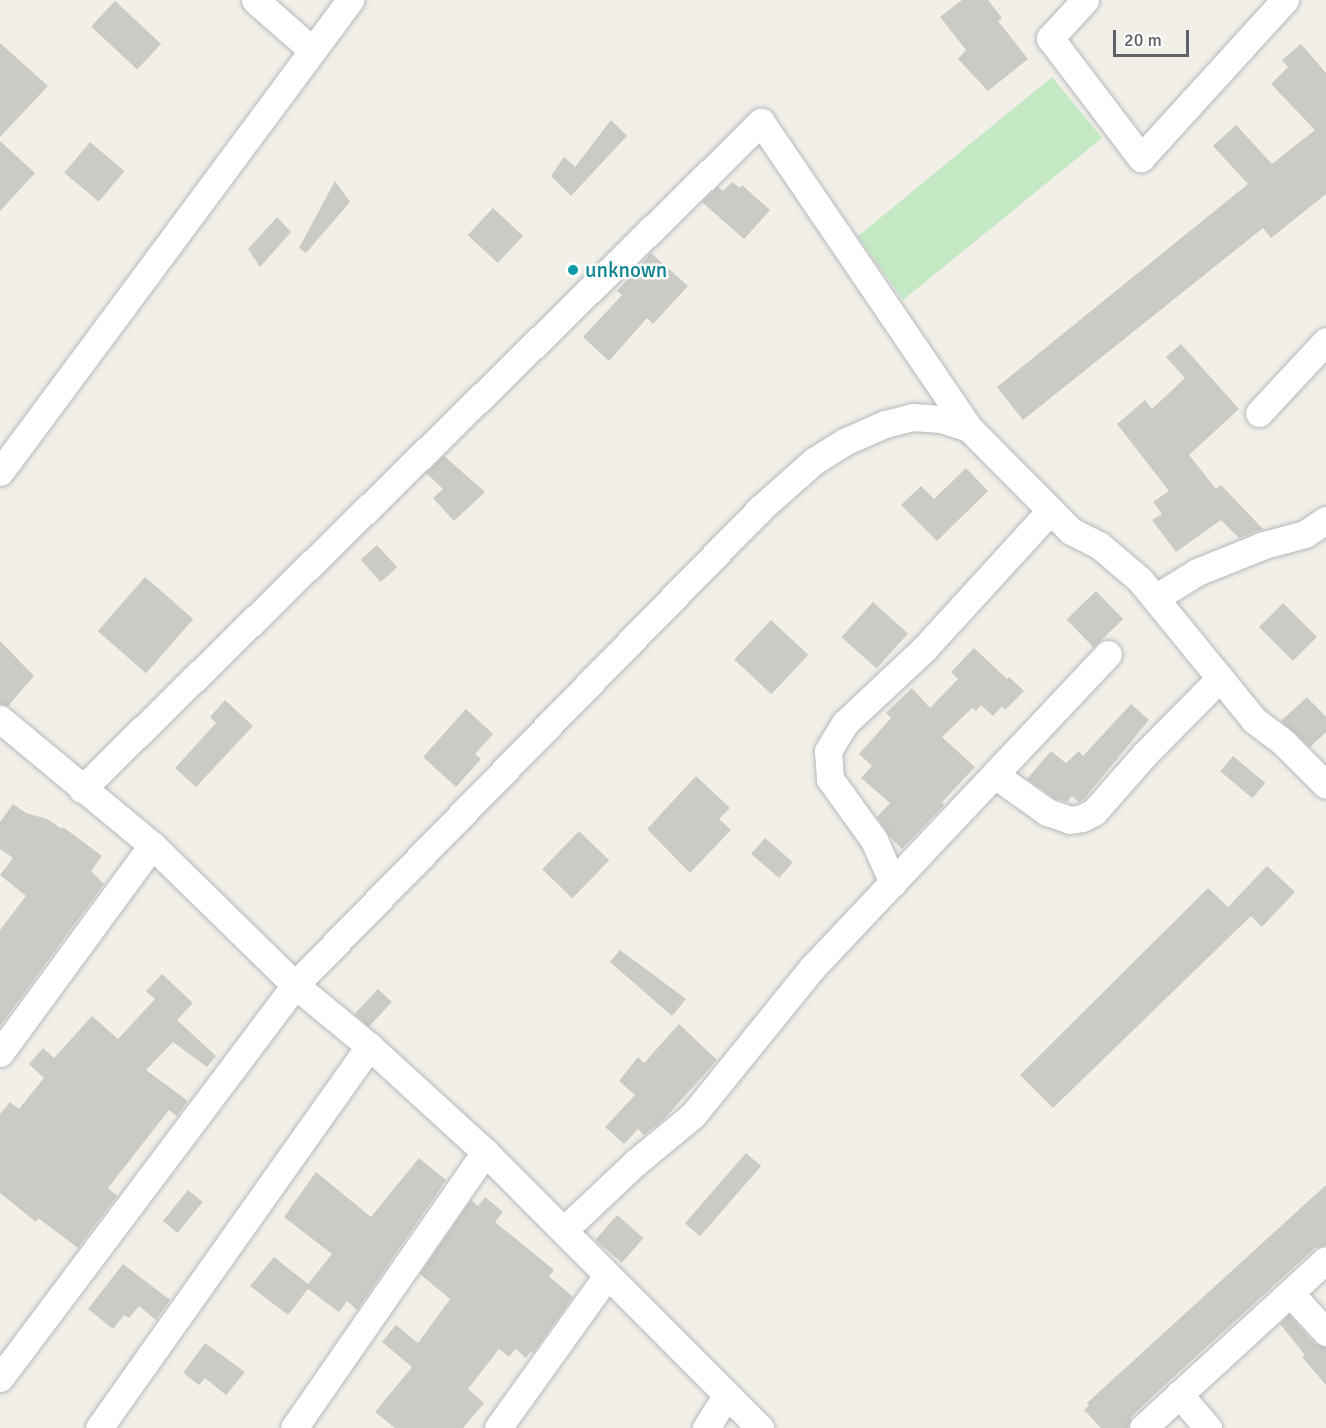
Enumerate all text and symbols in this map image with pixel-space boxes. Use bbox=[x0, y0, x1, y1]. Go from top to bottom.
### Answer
scale bar bbox=[1116, 18, 1192, 56]
text: 20 m bbox=[1124, 29, 1162, 51]
place label: unknown bbox=[585, 257, 667, 283]
marker: unknown bbox=[566, 263, 580, 277]

